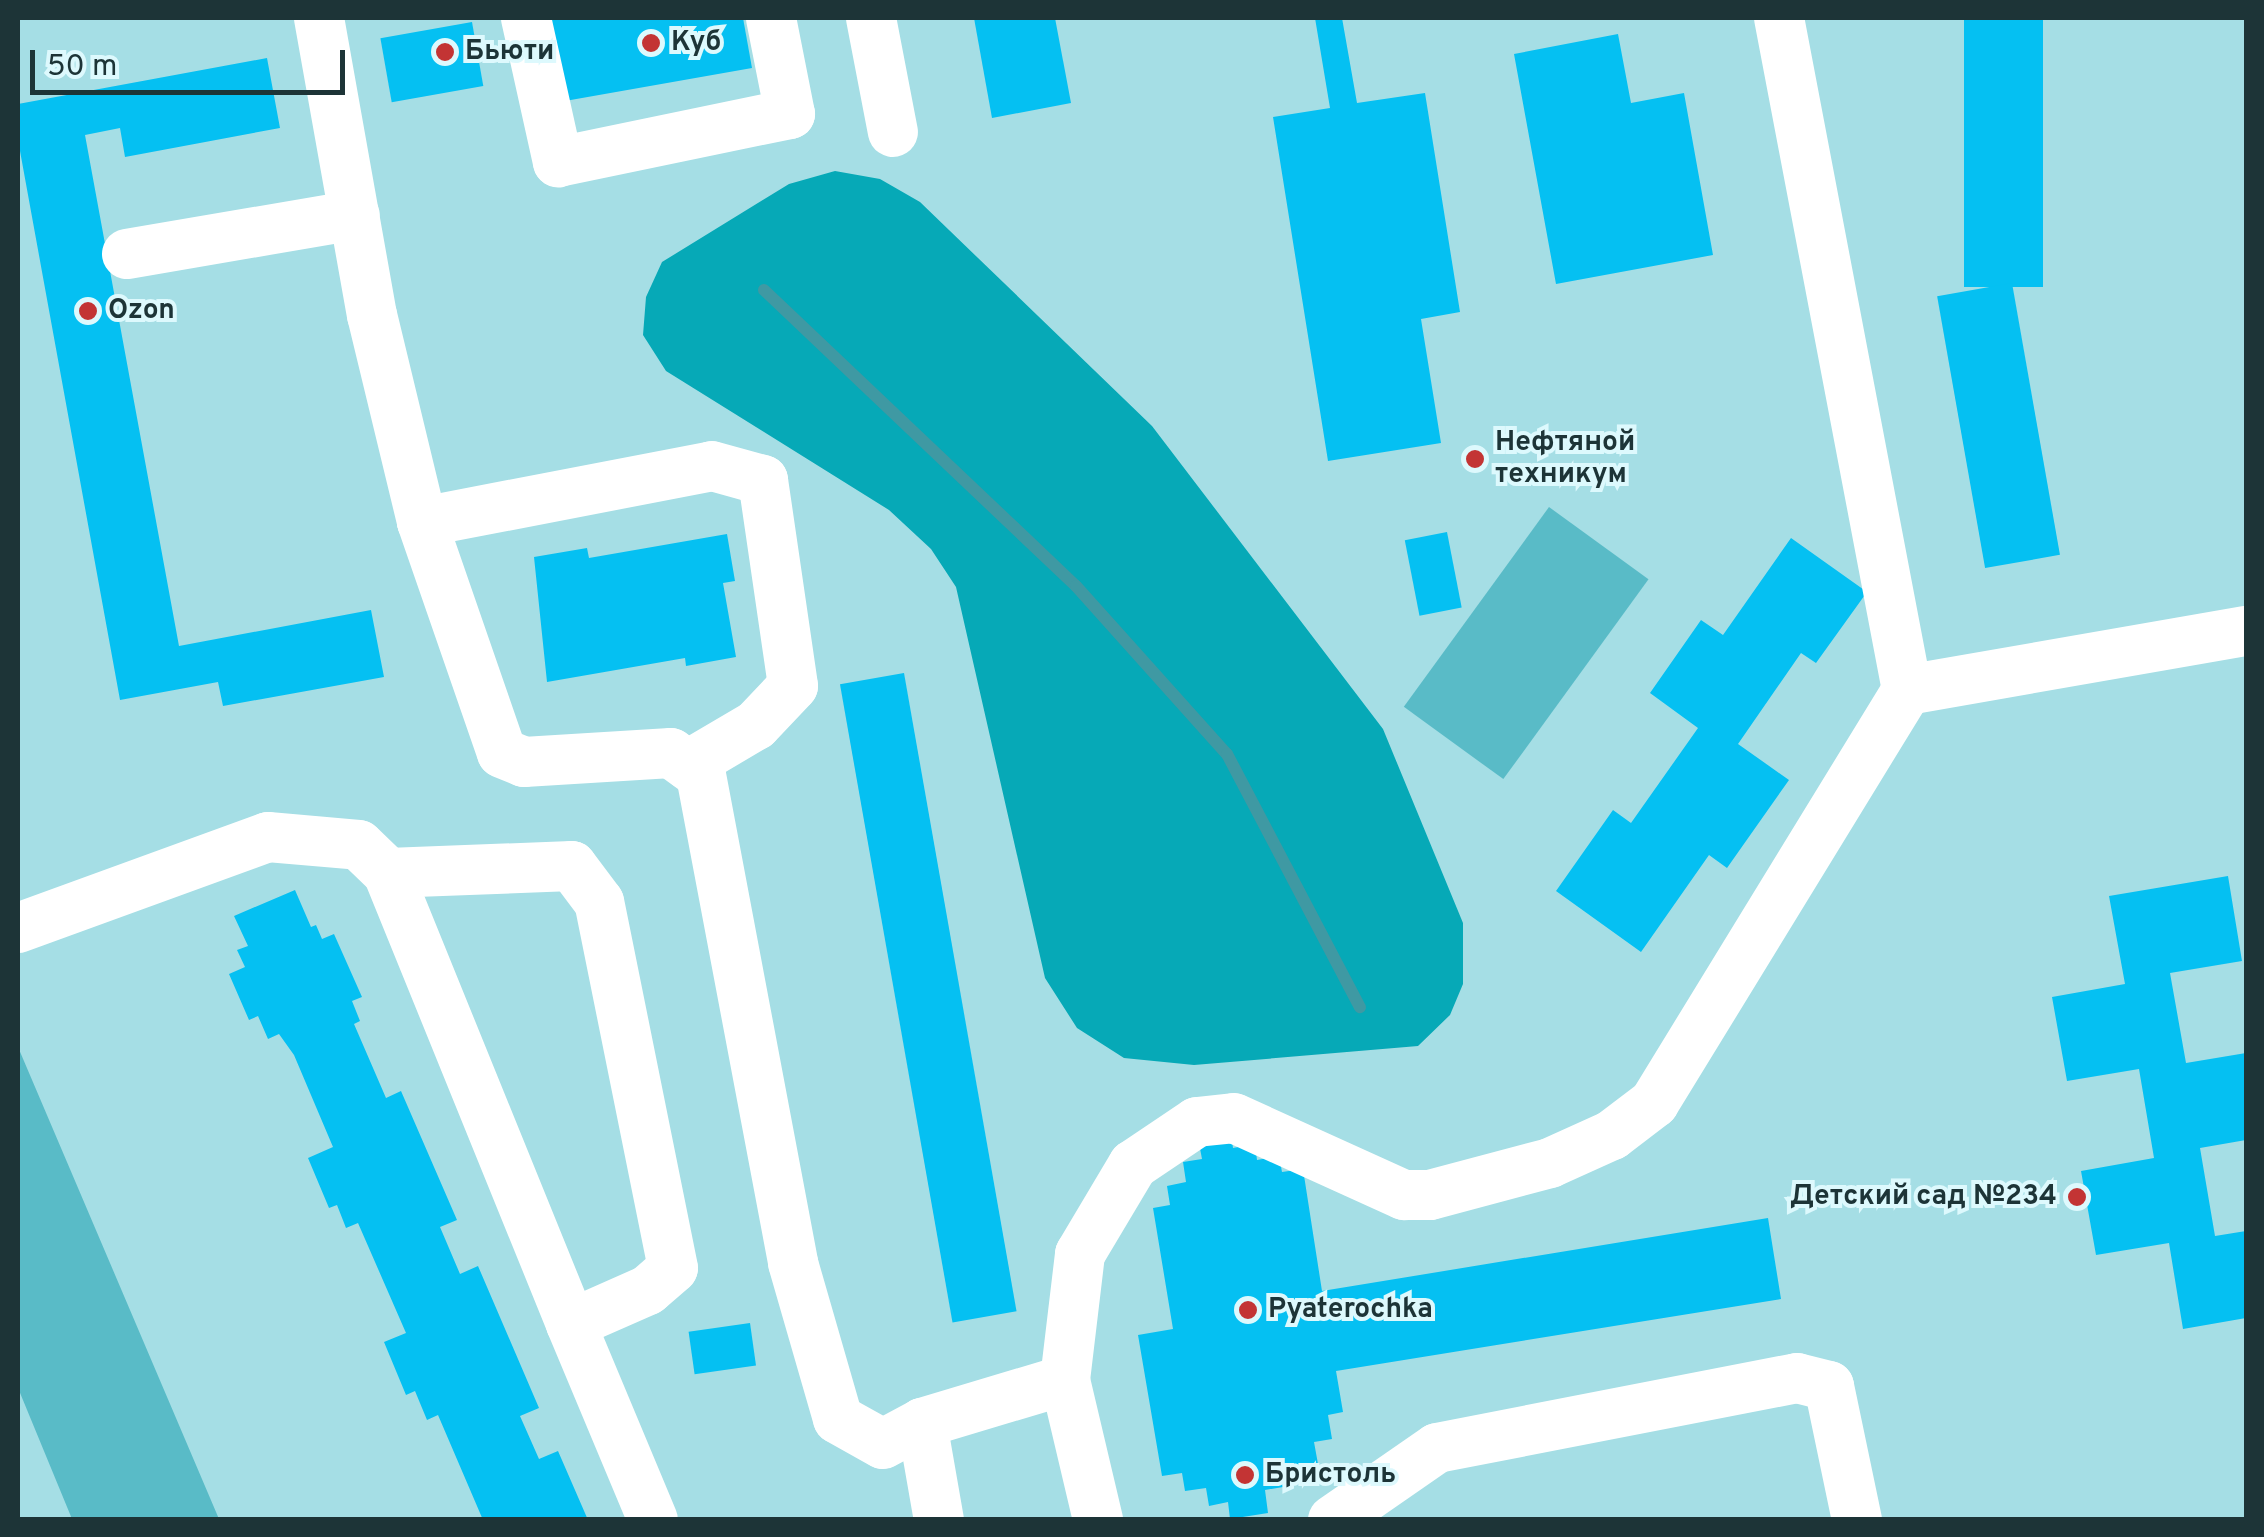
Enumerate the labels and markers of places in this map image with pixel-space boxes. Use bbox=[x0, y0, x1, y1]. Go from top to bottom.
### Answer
place label: Куб bbox=[671, 26, 721, 60]
marker: Куб bbox=[640, 32, 662, 54]
place label: Бьюти bbox=[465, 35, 554, 69]
marker: Бьюти bbox=[434, 41, 456, 63]
place label: Ozon bbox=[108, 294, 175, 328]
marker: Ozon bbox=[77, 300, 99, 322]
place label: Нефтяной техникум bbox=[1495, 426, 1635, 492]
marker: Нефтяной техникум bbox=[1464, 448, 1486, 470]
place label: Детский сад №234 bbox=[1790, 1180, 2057, 1214]
marker: Детский сад №234 bbox=[2066, 1186, 2088, 1208]
place label: Pyaterochka bbox=[1268, 1293, 1433, 1327]
marker: Pyaterochka bbox=[1237, 1299, 1259, 1321]
place label: Бристоль bbox=[1265, 1458, 1396, 1492]
marker: Бристоль bbox=[1234, 1464, 1256, 1486]

